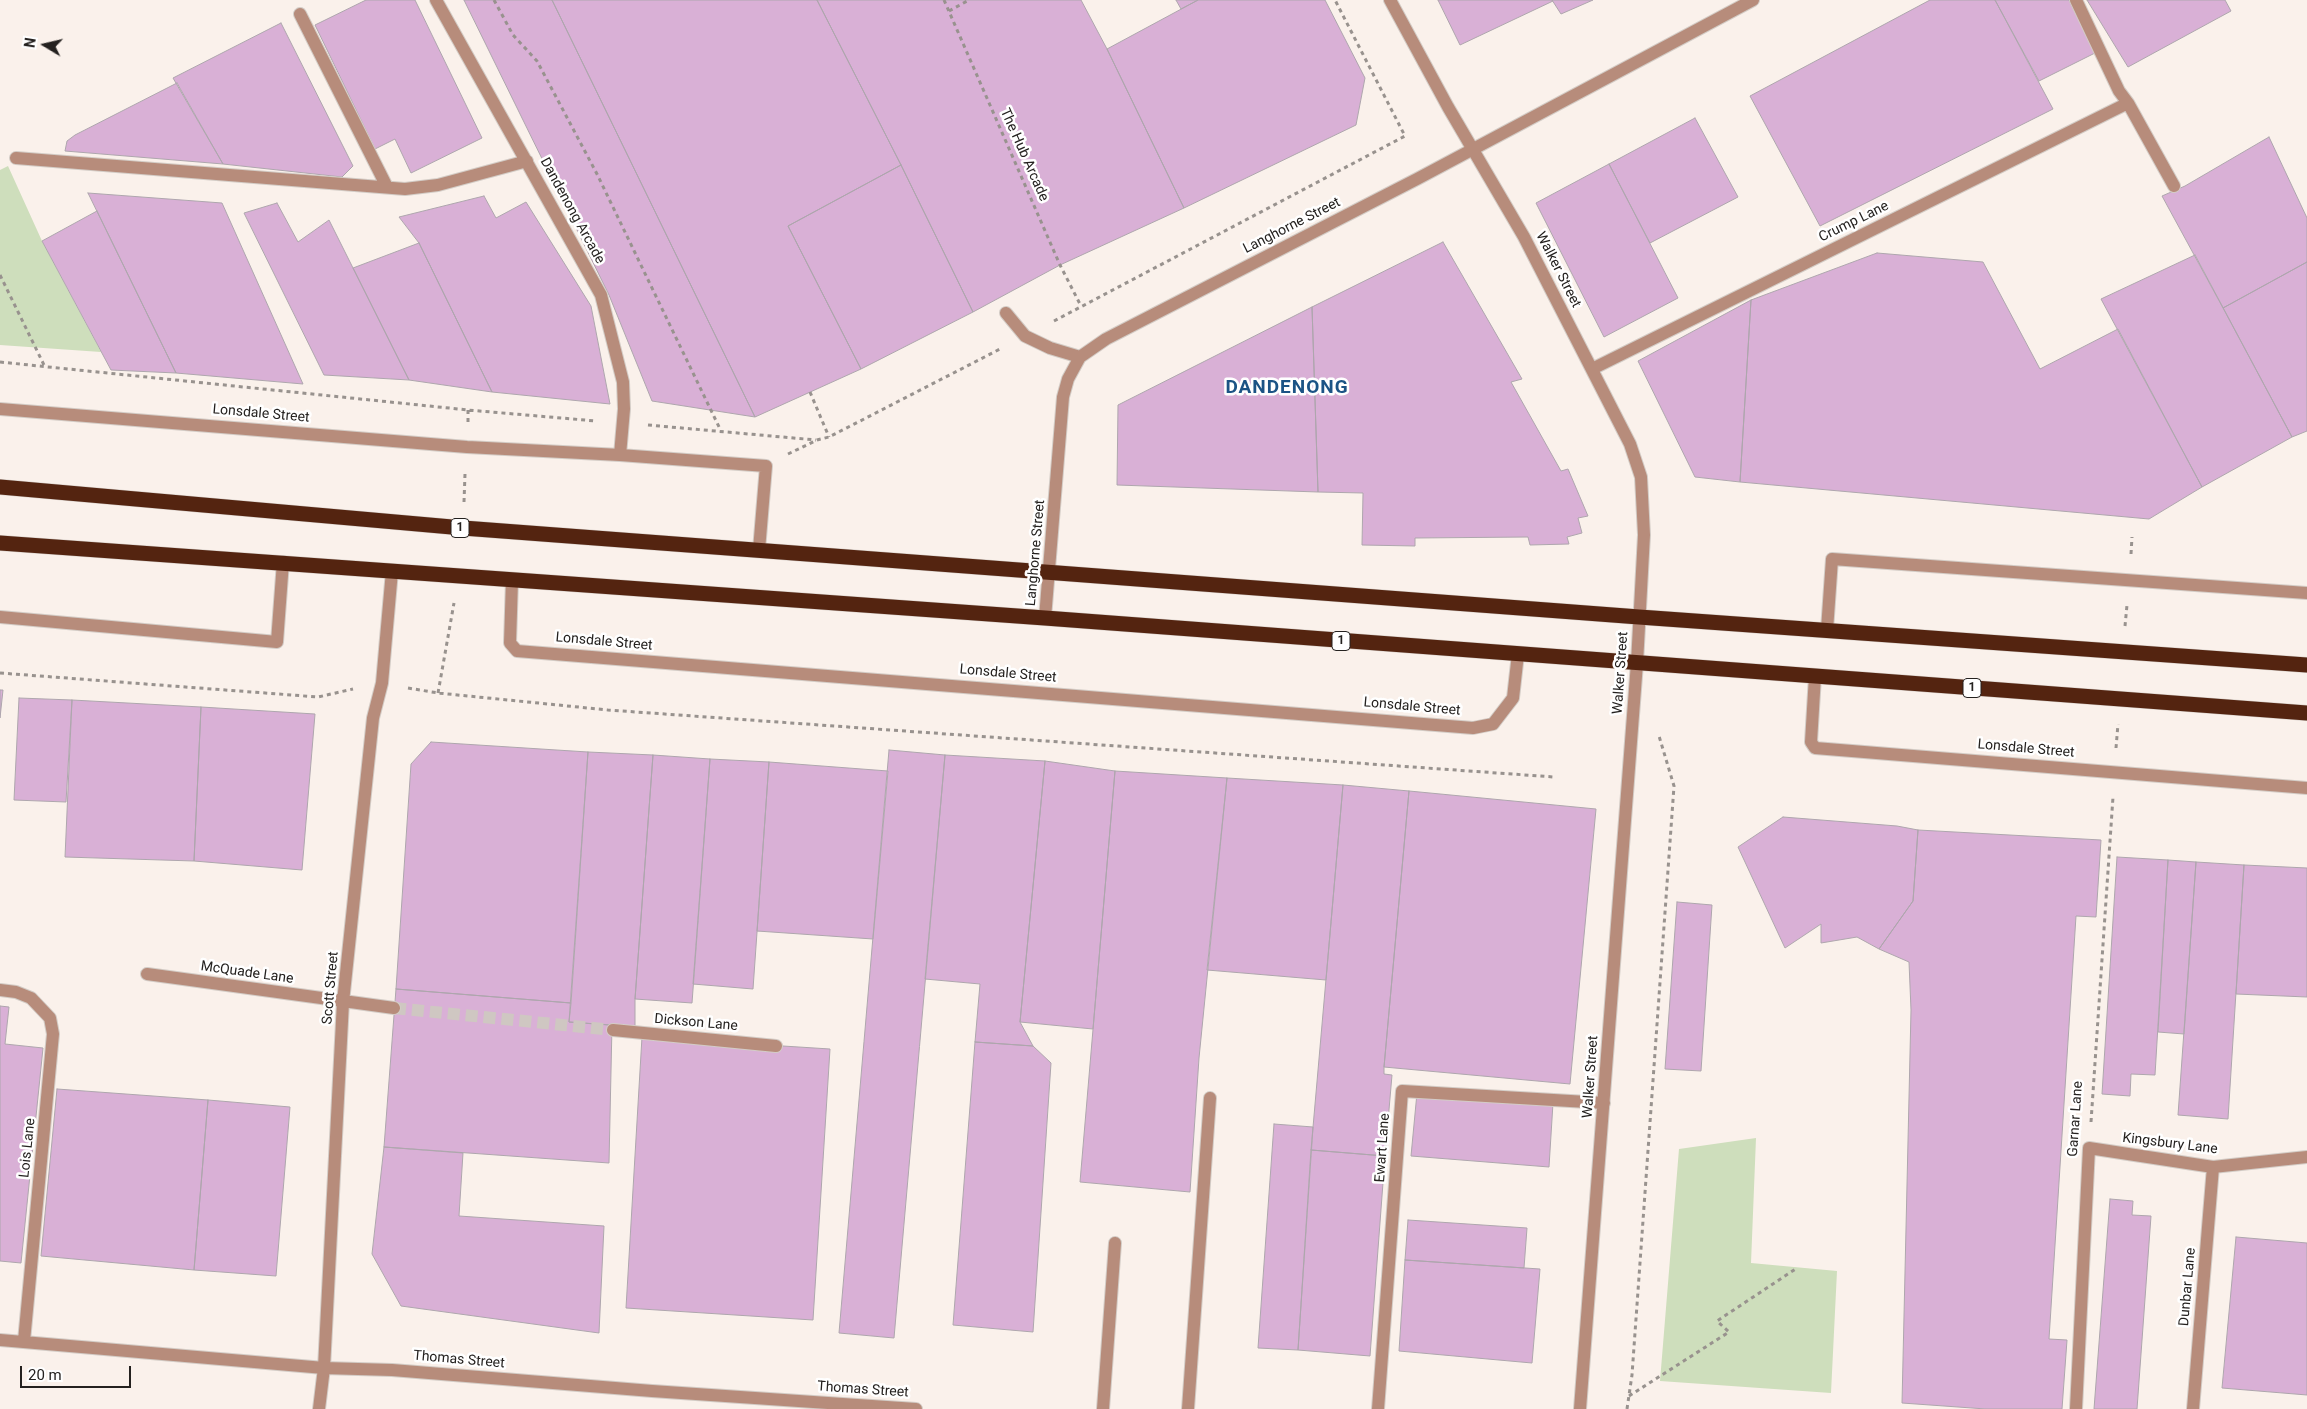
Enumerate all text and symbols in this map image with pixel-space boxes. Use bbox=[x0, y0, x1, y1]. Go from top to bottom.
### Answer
north arrow bbox=[20, 20, 70, 70]
text: N bbox=[22, 37, 39, 49]
street label: The Hub Arcade bbox=[996, 106, 1052, 204]
street label: Dandenong Arcade bbox=[536, 155, 608, 267]
street label: Langhorne Street bbox=[1241, 194, 1343, 258]
street label: Crump Lane bbox=[1816, 198, 1892, 246]
street label: Walker Street bbox=[1532, 229, 1584, 311]
district label: DANDENONG bbox=[1224, 377, 1350, 399]
street label: Lonsdale Street bbox=[212, 401, 310, 427]
street label: Langhorne Street bbox=[1023, 499, 1049, 607]
road number: 1 bbox=[451, 518, 469, 538]
street label: Lonsdale Street bbox=[555, 629, 653, 655]
road number: 1 bbox=[1332, 631, 1350, 650]
street label: Walker Street bbox=[1610, 631, 1632, 715]
street label: Lonsdale Street bbox=[959, 661, 1057, 687]
road number: 1 bbox=[1963, 678, 1981, 698]
street label: Lonsdale Street bbox=[1363, 694, 1461, 720]
street label: Lonsdale Street bbox=[1977, 736, 2075, 762]
street label: Scott Street bbox=[319, 951, 343, 1025]
street label: McQuade Lane bbox=[199, 958, 295, 988]
street label: Dickson Lane bbox=[654, 1011, 738, 1035]
street label: Walker Street bbox=[1580, 1035, 1602, 1119]
street label: Garnar Lane bbox=[2065, 1081, 2087, 1157]
street label: Ewart Lane bbox=[1372, 1113, 1394, 1183]
street label: Lois Lane bbox=[17, 1117, 39, 1179]
street label: Kingsbury Lane bbox=[2121, 1130, 2219, 1158]
street label: Dunbar Lane bbox=[2176, 1247, 2200, 1327]
street label: Thomas Street bbox=[413, 1348, 505, 1372]
scale bar bbox=[22, 1356, 134, 1388]
text: 20 m bbox=[28, 1366, 62, 1384]
street label: Thomas Street bbox=[817, 1378, 909, 1402]

